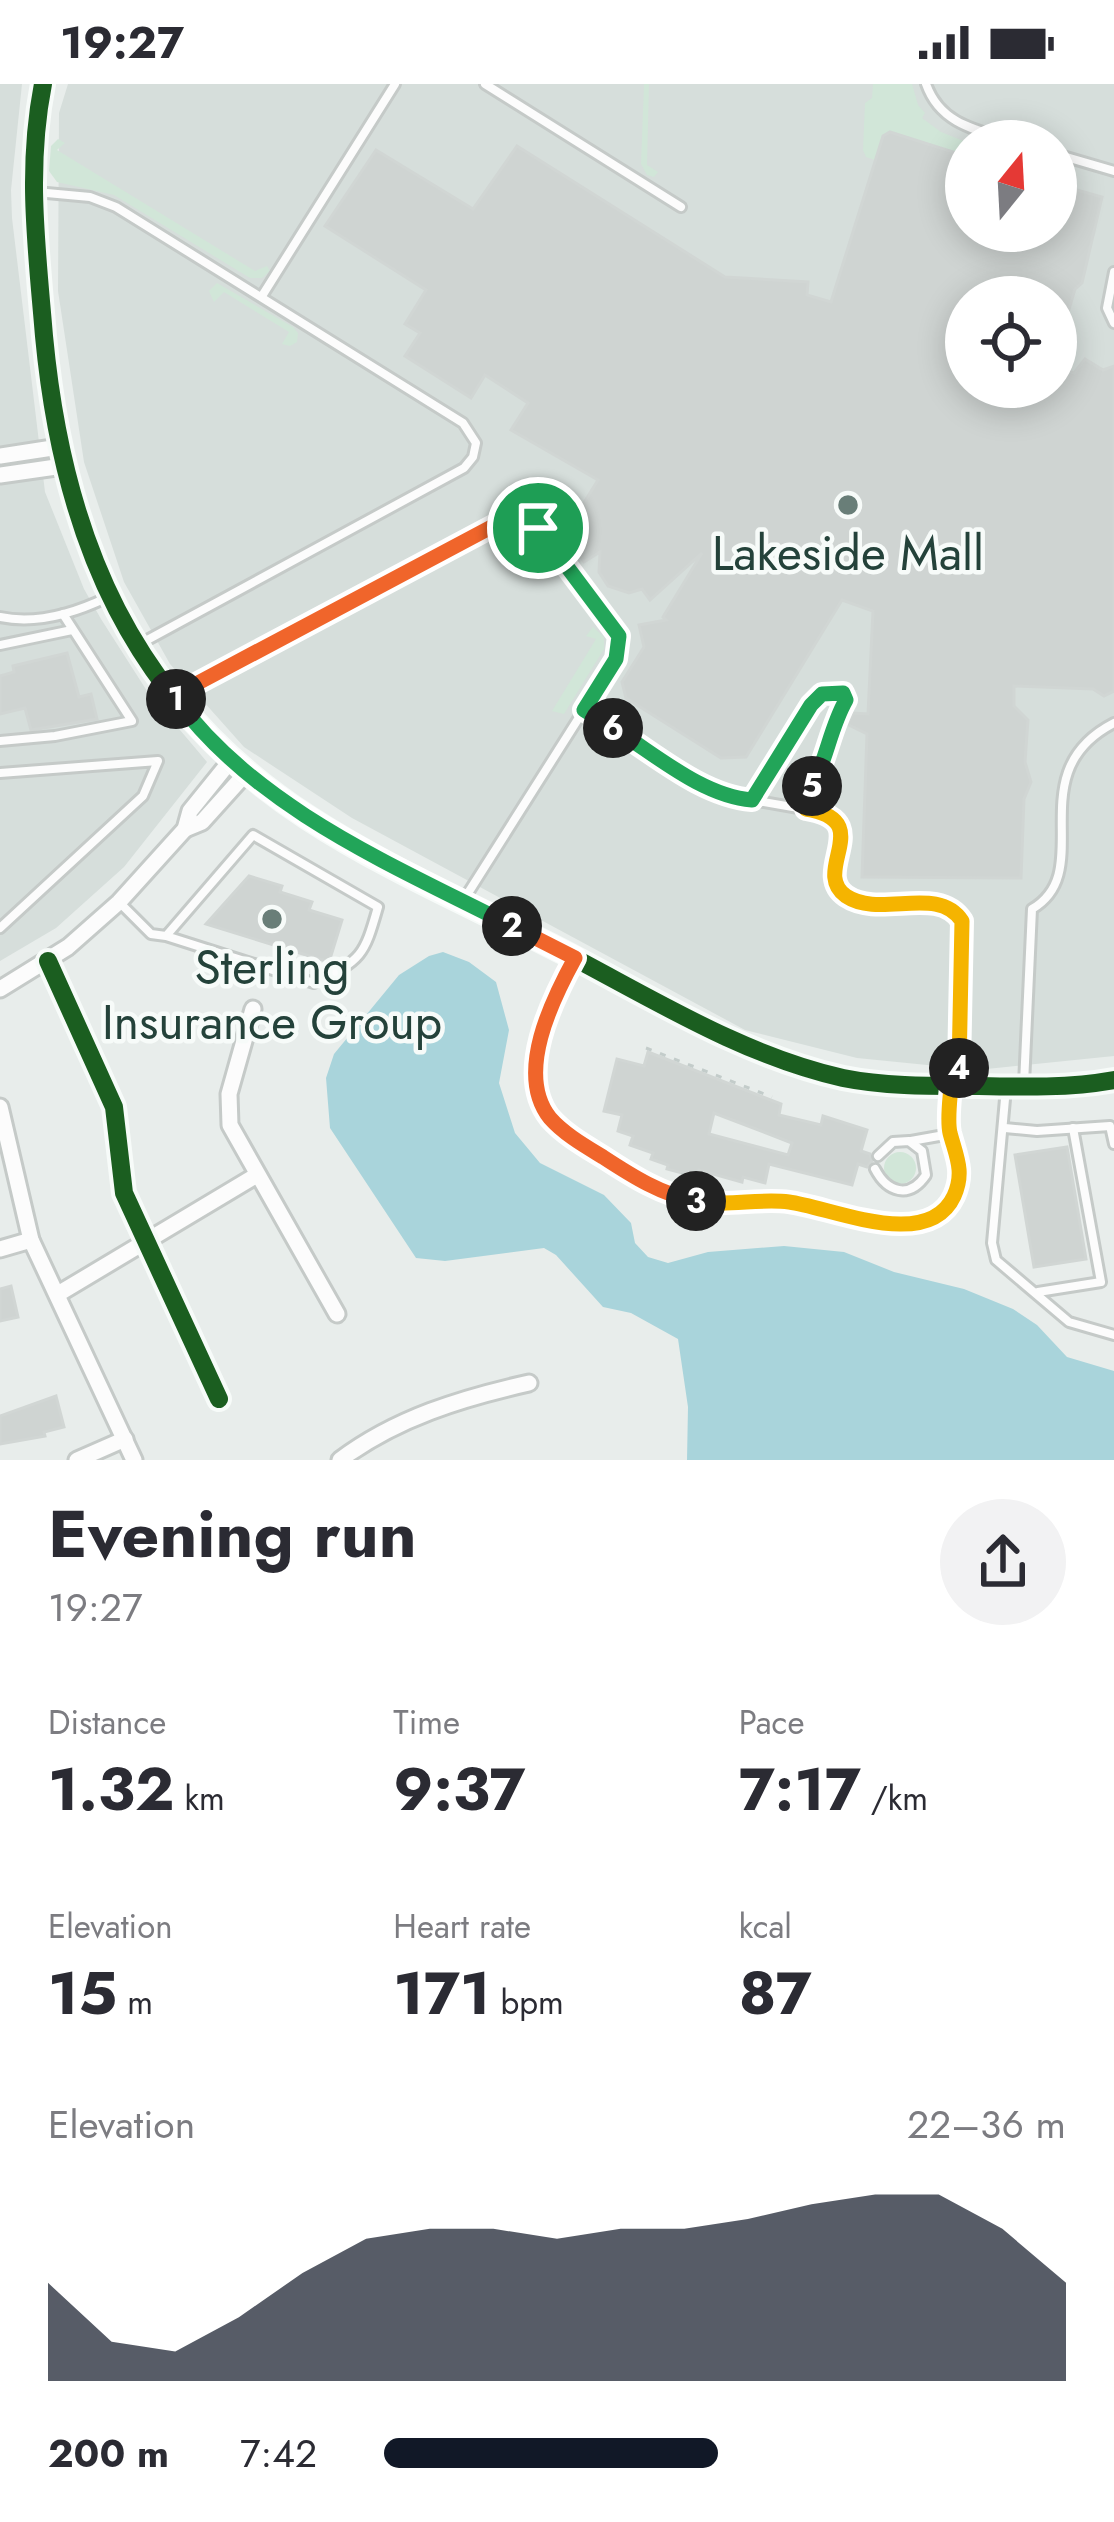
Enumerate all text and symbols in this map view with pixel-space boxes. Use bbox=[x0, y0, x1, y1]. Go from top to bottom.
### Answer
text: 19:27 bbox=[60, 10, 184, 75]
north arrow bbox=[945, 120, 1077, 252]
map controls bbox=[945, 120, 1077, 408]
button: locate bbox=[945, 276, 1077, 408]
pin bbox=[487, 477, 589, 579]
marker: Lakeside Mall bbox=[835, 492, 861, 518]
icon: arrive bbox=[505, 495, 571, 561]
place label: Lakeside Mall bbox=[712, 519, 984, 588]
pin: 1 bbox=[146, 669, 206, 729]
text: 1 bbox=[168, 675, 184, 722]
pin: 6 bbox=[583, 698, 643, 758]
text: 6 bbox=[602, 704, 624, 751]
pin: 5 bbox=[782, 756, 842, 816]
text: 5 bbox=[801, 762, 823, 809]
pin: 2 bbox=[482, 896, 542, 956]
text: 2 bbox=[501, 902, 523, 949]
marker: Sterling Insurance Group bbox=[259, 906, 285, 932]
place label: Sterling Insurance Group bbox=[102, 933, 442, 1057]
pin: 4 bbox=[929, 1038, 989, 1098]
text: 4 bbox=[947, 1044, 971, 1091]
pin: 3 bbox=[666, 1171, 726, 1231]
text: 3 bbox=[686, 1177, 706, 1224]
text: Evening run bbox=[48, 1486, 417, 1582]
button: share bbox=[940, 1499, 1066, 1625]
text: 19:27 bbox=[48, 1579, 142, 1636]
text: Distance bbox=[48, 1699, 166, 1746]
text: Time bbox=[393, 1699, 460, 1746]
text: Pace bbox=[739, 1699, 804, 1746]
text: 1.32 bbox=[48, 1746, 174, 1833]
text: 9:37 bbox=[393, 1746, 525, 1833]
text: 7:17 bbox=[739, 1746, 861, 1833]
text: km bbox=[174, 1775, 225, 1822]
text: /km bbox=[861, 1775, 928, 1822]
text: Elevation bbox=[48, 1903, 172, 1950]
text: Heart rate bbox=[393, 1903, 531, 1950]
text: kcal bbox=[739, 1903, 792, 1950]
text: 15 bbox=[48, 1950, 117, 2037]
text: 171 bbox=[393, 1950, 491, 2037]
text: 87 bbox=[739, 1950, 812, 2037]
text: m bbox=[117, 1979, 153, 2026]
text: bpm bbox=[491, 1979, 564, 2026]
text: Elevation bbox=[48, 2096, 195, 2153]
text: 22–36 m bbox=[907, 2096, 1066, 2153]
text: 200 m bbox=[48, 2425, 169, 2482]
text: 7:42 bbox=[240, 2425, 317, 2482]

